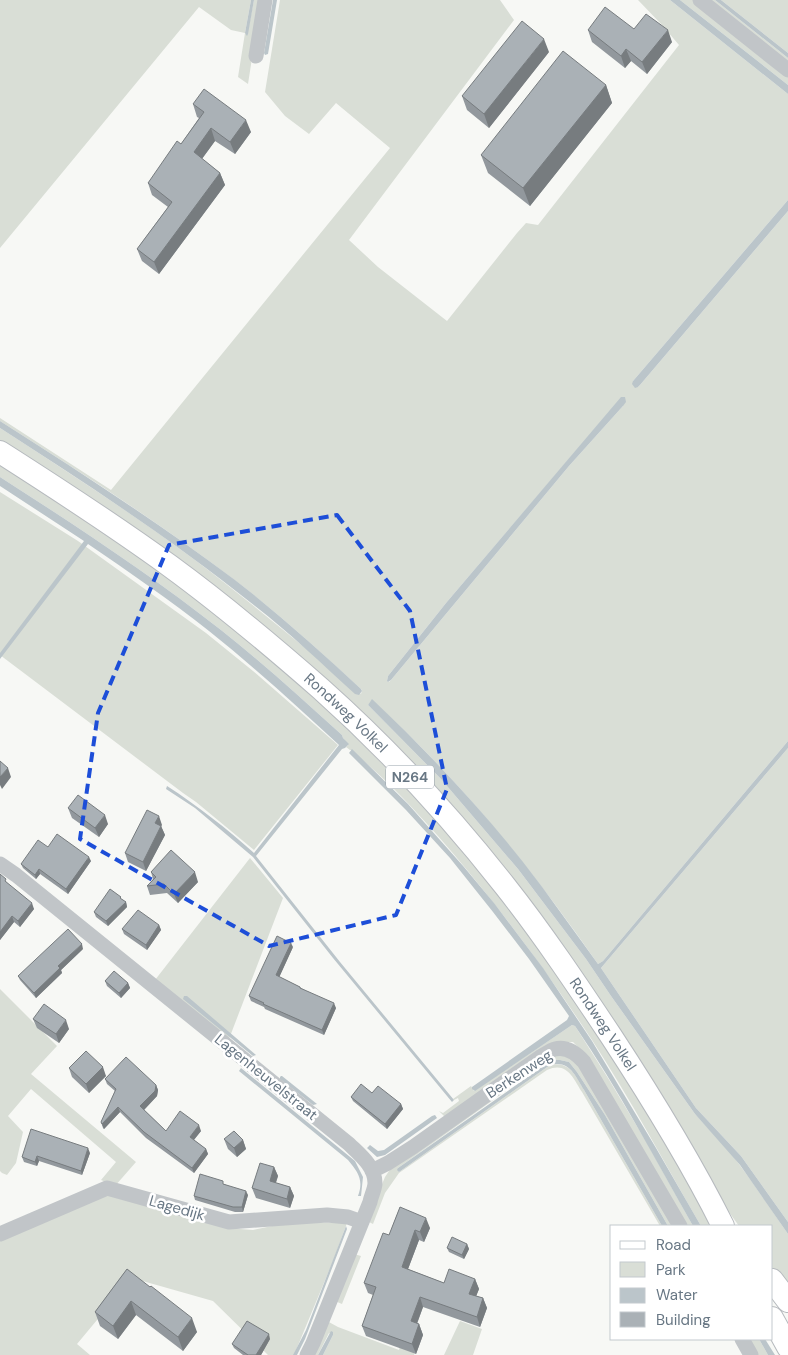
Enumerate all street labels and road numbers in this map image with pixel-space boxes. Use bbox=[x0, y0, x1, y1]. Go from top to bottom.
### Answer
street label: Rondweg Volkel bbox=[300, 669, 392, 757]
road number: N264 bbox=[386, 766, 434, 789]
street label: Rondweg Volkel bbox=[565, 974, 641, 1075]
street label: Lagenheuvelstraat bbox=[210, 1029, 322, 1125]
street label: Berkenweg bbox=[482, 1045, 556, 1103]
street label: Lagedijk bbox=[147, 1191, 208, 1226]

